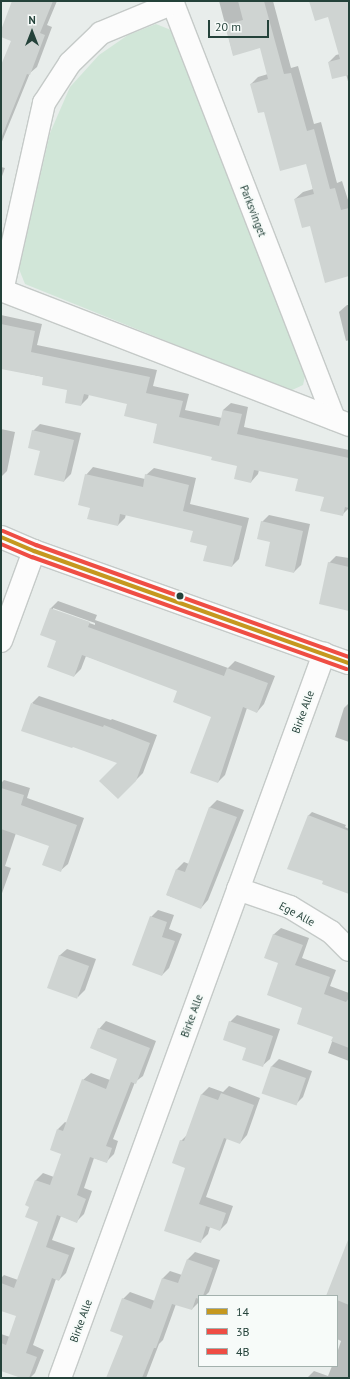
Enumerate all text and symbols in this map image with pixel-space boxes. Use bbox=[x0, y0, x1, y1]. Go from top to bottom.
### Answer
north arrow bbox=[12, 12, 52, 52]
scale bar bbox=[210, 12, 271, 38]
text: N bbox=[28, 13, 36, 27]
text: 20 m bbox=[215, 19, 241, 34]
street label: Parksvinget bbox=[237, 183, 269, 239]
unlabelled marker bbox=[175, 591, 185, 601]
street label: Birke Alle bbox=[289, 688, 317, 736]
street label: Ege Alle bbox=[277, 899, 317, 929]
street label: Birke Alle bbox=[178, 992, 206, 1040]
legend bbox=[198, 1295, 338, 1367]
street label: Birke Alle bbox=[67, 1297, 95, 1345]
text: 14 bbox=[236, 1304, 249, 1319]
text: 3B bbox=[236, 1324, 250, 1339]
text: 4B bbox=[236, 1344, 250, 1359]

